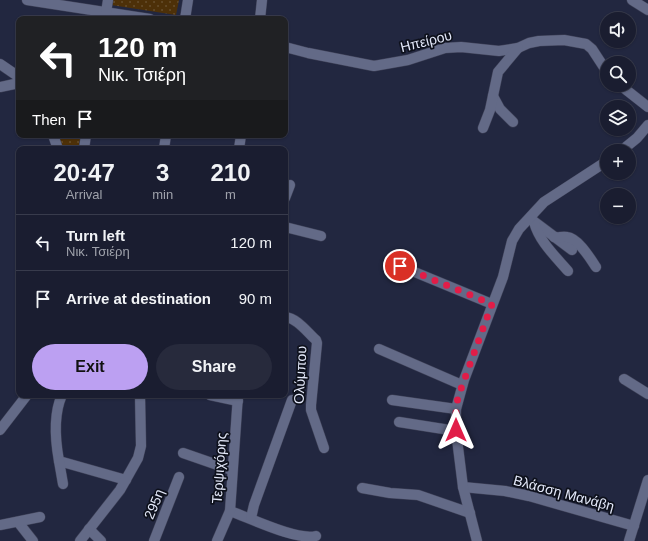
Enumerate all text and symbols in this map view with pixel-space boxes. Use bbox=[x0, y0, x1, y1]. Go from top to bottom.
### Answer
map controls bbox=[600, 12, 636, 224]
button: sound bbox=[600, 12, 636, 48]
street label: Ηπείρου bbox=[399, 27, 453, 55]
icon: left bbox=[32, 32, 84, 84]
text: 120 m bbox=[98, 32, 177, 63]
button: search bbox=[600, 56, 636, 92]
text: Νικ. Τσιέρη bbox=[98, 65, 186, 85]
button: layers bbox=[600, 100, 636, 136]
icon: arrive bbox=[74, 108, 96, 130]
text: Then bbox=[32, 111, 66, 128]
button: + bbox=[600, 144, 636, 180]
text: 20:47 bbox=[53, 159, 115, 186]
text: 3 bbox=[156, 159, 169, 186]
text: 210 bbox=[211, 159, 251, 186]
text: Arrival bbox=[66, 187, 103, 202]
text: min bbox=[152, 187, 173, 202]
text: m bbox=[225, 187, 236, 202]
button: − bbox=[600, 188, 636, 224]
text: Turn left bbox=[66, 227, 125, 244]
icon: left bbox=[32, 232, 54, 254]
text: 120 m bbox=[230, 234, 272, 251]
text: Νικ. Τσιέρη bbox=[66, 244, 130, 259]
pin bbox=[383, 249, 417, 283]
icon: arrive bbox=[389, 255, 411, 277]
icon: arrive bbox=[32, 288, 54, 310]
text: Arrive at destination bbox=[66, 290, 211, 307]
text: 90 m bbox=[239, 290, 272, 307]
button: Exit bbox=[32, 344, 148, 390]
button: Share bbox=[156, 344, 272, 390]
street label: Ολύμπου bbox=[290, 346, 310, 404]
position arrow bbox=[435, 409, 477, 451]
street label: Τερψιχόρης bbox=[209, 432, 229, 504]
street label: Βλάσση Μανάβη bbox=[512, 472, 616, 514]
street label: 295η bbox=[141, 487, 167, 521]

